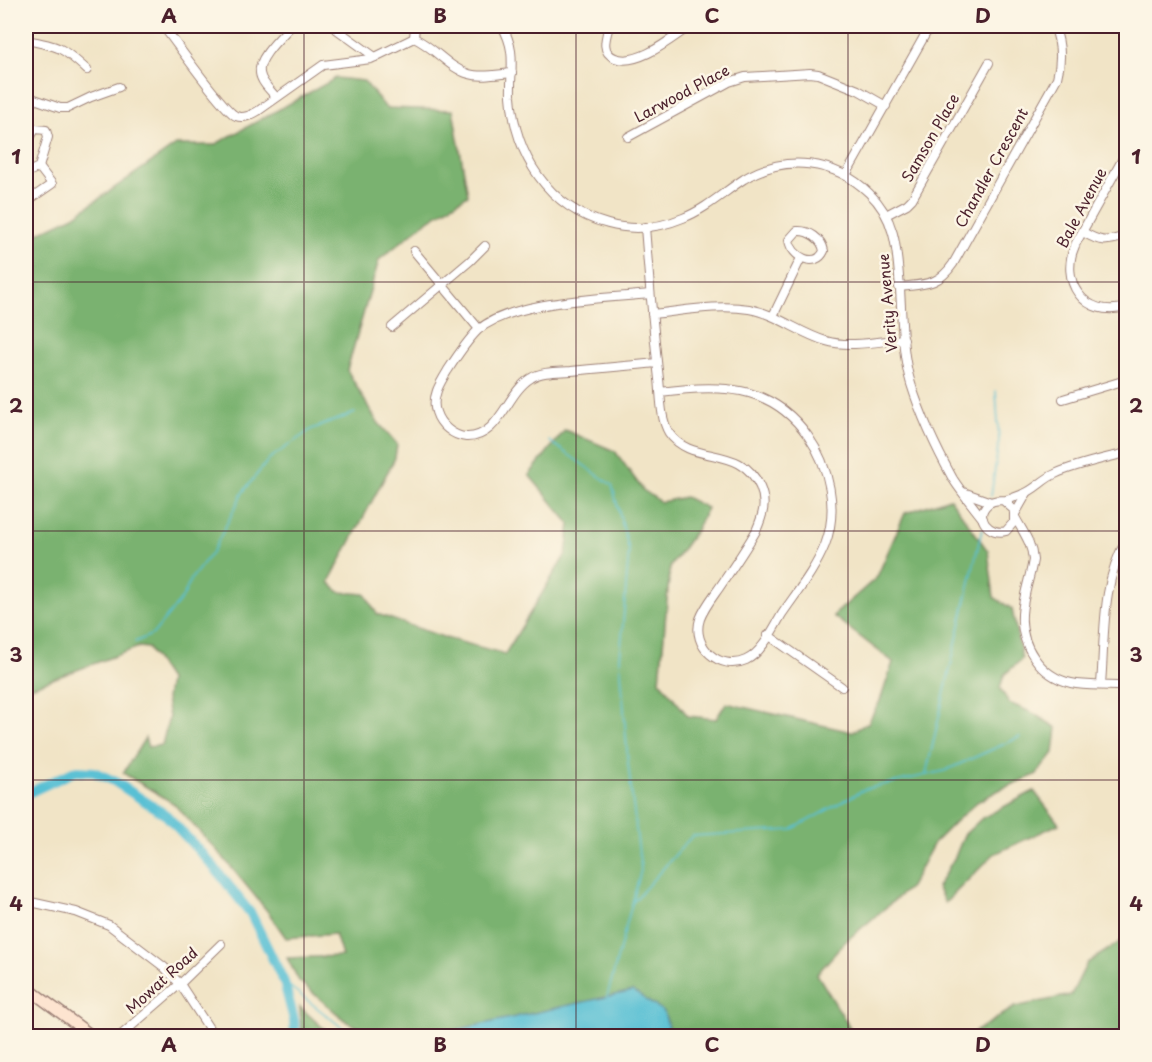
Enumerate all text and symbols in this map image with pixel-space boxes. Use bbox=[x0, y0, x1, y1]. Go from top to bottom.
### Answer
text: A bbox=[161, 0, 177, 30]
text: B bbox=[433, 0, 447, 30]
text: C bbox=[704, 0, 720, 30]
text: D bbox=[975, 0, 991, 30]
street label: Larwood Place bbox=[629, 58, 733, 128]
street label: Samson Place bbox=[895, 89, 964, 186]
street label: Chandler Crescent bbox=[948, 103, 1033, 231]
text: 1 bbox=[11, 141, 21, 171]
text: 1 bbox=[1131, 141, 1141, 171]
street label: Bale Avenue bbox=[1050, 163, 1111, 252]
street label: Verity Avenue bbox=[871, 253, 902, 353]
text: 2 bbox=[9, 390, 23, 420]
text: 2 bbox=[1129, 390, 1143, 420]
text: 3 bbox=[9, 639, 23, 669]
text: 3 bbox=[1129, 639, 1143, 669]
text: 4 bbox=[9, 888, 23, 918]
text: 4 bbox=[1129, 888, 1143, 918]
street label: Mowat Road bbox=[120, 941, 202, 1019]
text: A bbox=[161, 1029, 177, 1059]
text: B bbox=[433, 1029, 447, 1059]
text: C bbox=[704, 1029, 720, 1059]
text: D bbox=[975, 1029, 991, 1059]

